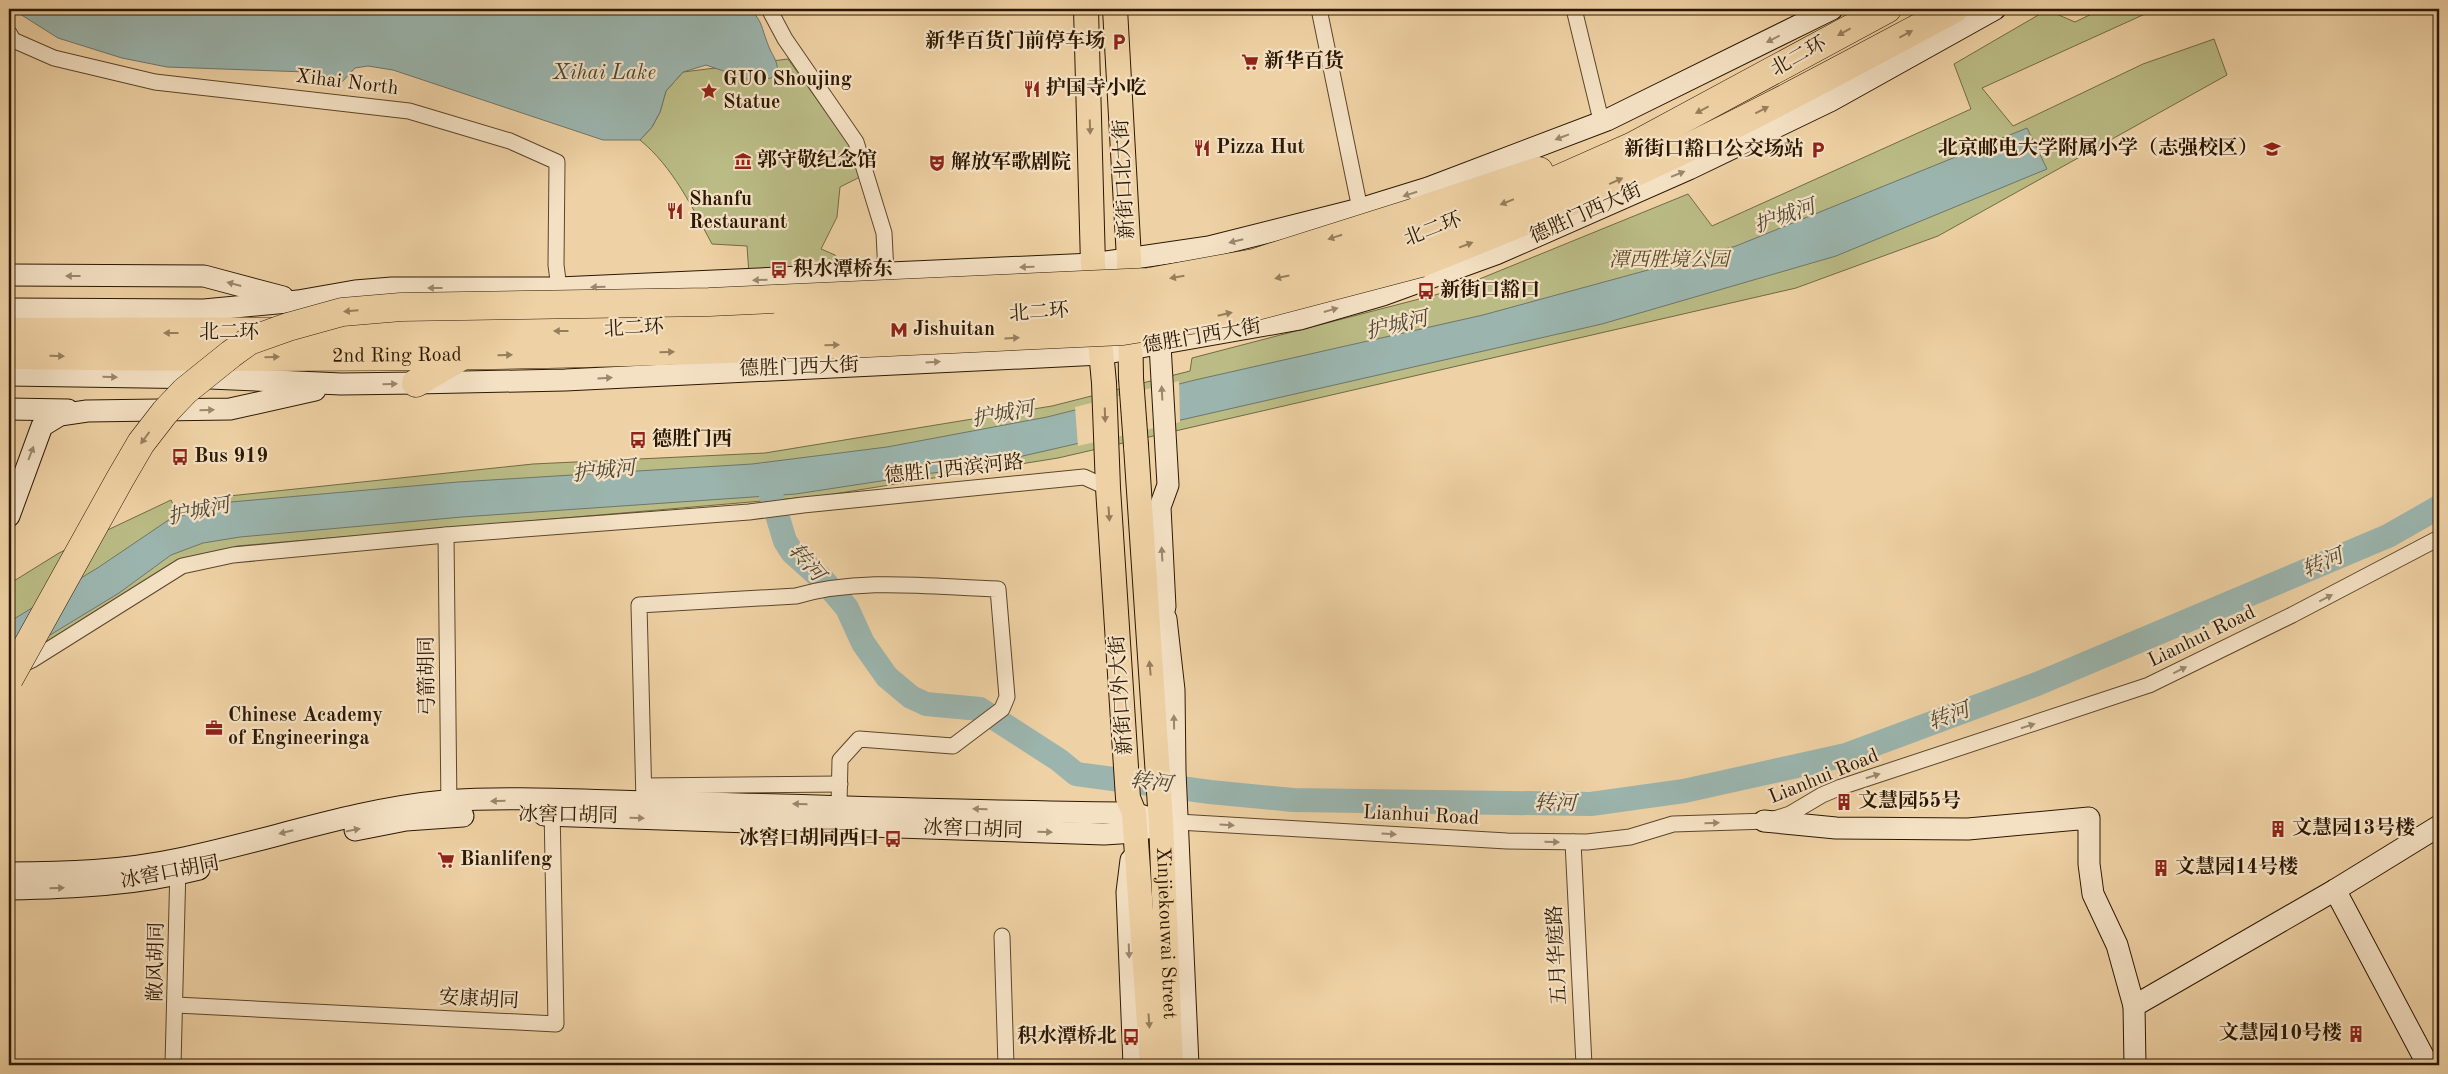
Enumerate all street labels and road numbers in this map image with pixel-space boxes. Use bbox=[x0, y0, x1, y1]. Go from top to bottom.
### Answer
street label: 北二环 bbox=[1767, 32, 1830, 80]
street label: Xihai North bbox=[294, 67, 400, 99]
street label: 新街口北大街 bbox=[1110, 119, 1138, 240]
street label: 德胜门西大街 bbox=[1526, 179, 1645, 248]
street label: 北二环 bbox=[1401, 208, 1465, 250]
street label: 北二环 bbox=[1008, 299, 1070, 325]
street label: 北二环 bbox=[603, 315, 664, 341]
street label: 德胜门西大街 bbox=[1141, 315, 1263, 357]
street label: 北二环 bbox=[199, 321, 259, 343]
street label: 2nd Ring Road bbox=[332, 345, 462, 367]
street label: 德胜门西大街 bbox=[739, 354, 859, 380]
street label: 德胜门西滨河路 bbox=[883, 451, 1025, 487]
street label: Lianhui Road bbox=[2145, 602, 2259, 672]
street label: 新街口外大街 bbox=[1106, 634, 1136, 756]
street label: 弓箭胡同 bbox=[415, 636, 439, 716]
street label: Lianhui Road bbox=[1766, 746, 1882, 808]
street label: 冰窖口胡同 bbox=[518, 803, 618, 827]
street label: Lianhui Road bbox=[1362, 803, 1480, 829]
street label: 冰窖口胡同 bbox=[923, 816, 1023, 842]
street label: Xinjiekouwai Street bbox=[1152, 847, 1179, 1019]
street label: 冰窖口胡同 bbox=[119, 852, 221, 892]
street label: 五月华庭路 bbox=[1542, 905, 1571, 1006]
street label: 敞风胡同 bbox=[144, 922, 168, 1002]
street label: 安康胡同 bbox=[439, 985, 520, 1012]

